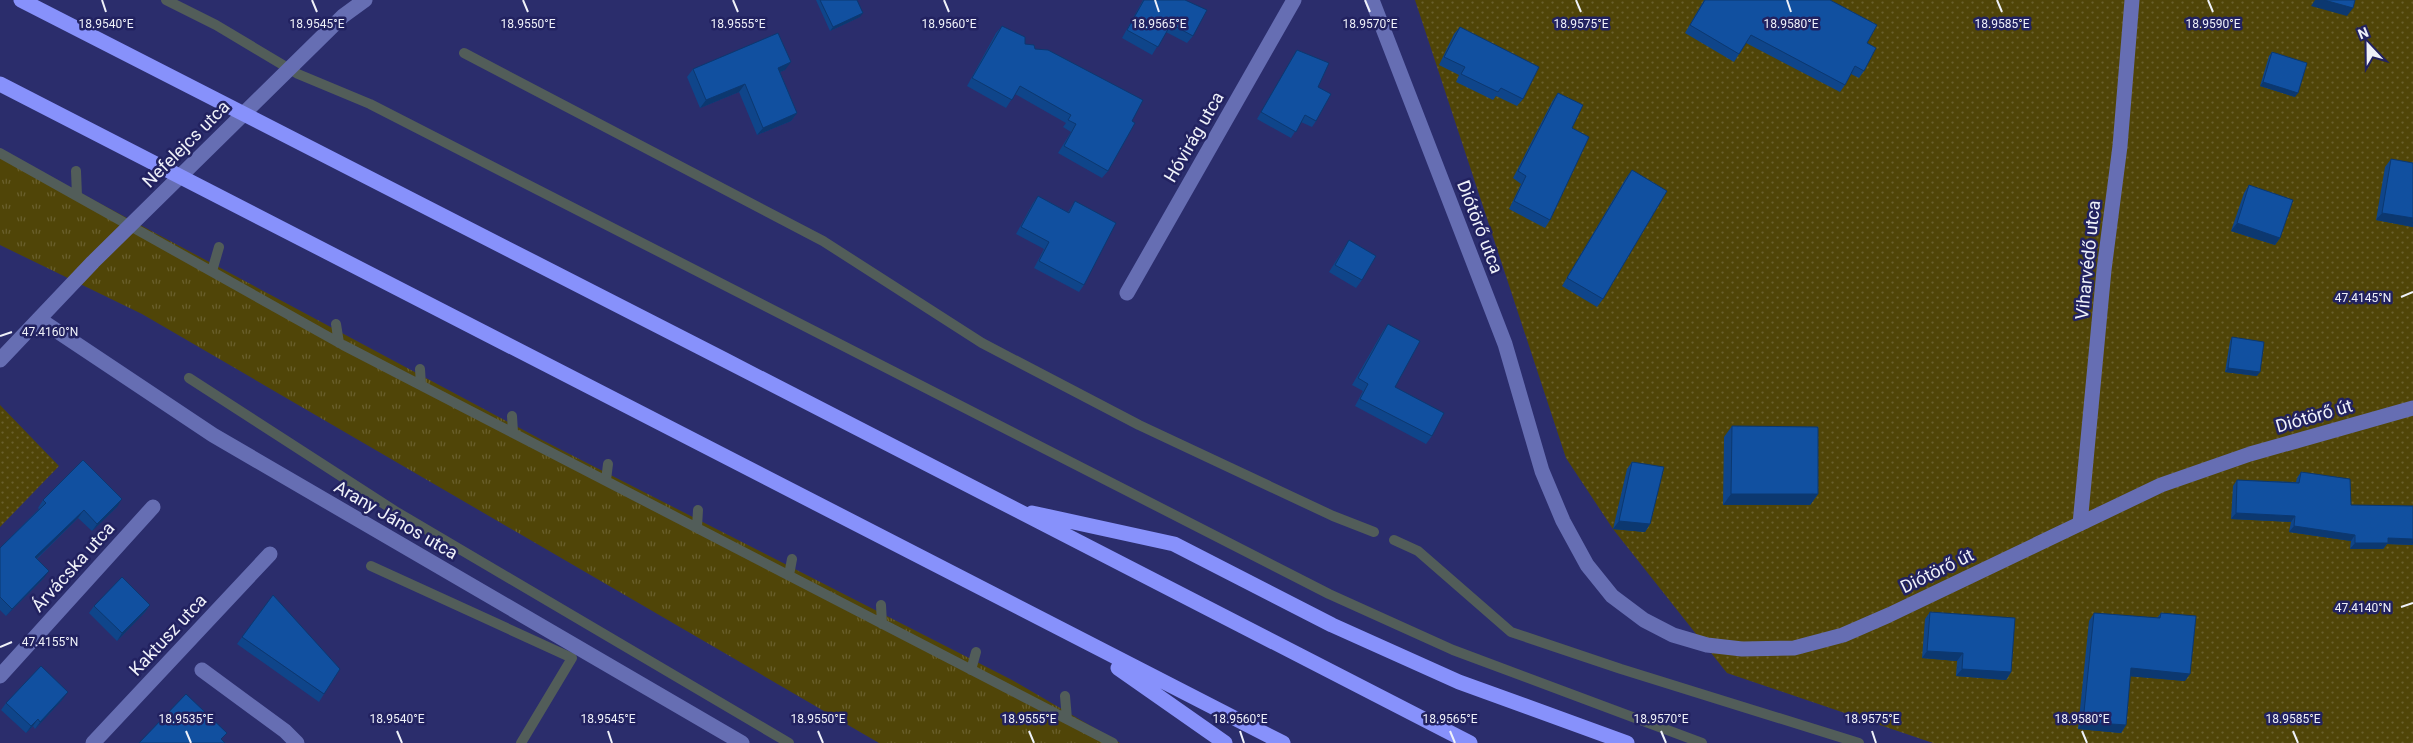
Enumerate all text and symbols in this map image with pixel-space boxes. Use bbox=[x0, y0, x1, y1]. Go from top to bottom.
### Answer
text: 18.9540°E bbox=[79, 17, 134, 31]
text: 18.9545°E bbox=[290, 17, 345, 31]
text: 18.9550°E bbox=[501, 17, 556, 31]
text: 18.9555°E bbox=[711, 17, 766, 31]
text: 18.9560°E bbox=[922, 17, 977, 31]
text: 18.9565°E bbox=[1132, 17, 1187, 31]
text: 18.9570°E bbox=[1343, 17, 1398, 31]
text: 18.9575°E bbox=[1554, 17, 1609, 31]
text: 18.9580°E bbox=[1764, 17, 1819, 31]
text: 18.9585°E bbox=[1975, 17, 2030, 31]
text: 18.9590°E bbox=[2186, 17, 2241, 31]
north arrow bbox=[2343, 20, 2393, 70]
text: N bbox=[2356, 24, 2371, 42]
street label: Hóvirág utca bbox=[1159, 88, 1228, 186]
street label: Nefelejcs utca bbox=[138, 96, 234, 192]
street label: Diótörő utca bbox=[1453, 177, 1508, 276]
street label: Viharvédő utca bbox=[2071, 199, 2104, 321]
text: 47.4145°N bbox=[2335, 291, 2391, 305]
text: 47.4160°N bbox=[22, 325, 78, 339]
street label: Diótörő út bbox=[2273, 395, 2355, 436]
street label: Arany János utca bbox=[331, 476, 462, 563]
street label: Árvácska utca bbox=[27, 517, 118, 616]
street label: Diótörő út bbox=[1897, 544, 1977, 597]
street label: Kaktusz utca bbox=[125, 590, 211, 680]
text: 47.4140°N bbox=[2335, 601, 2391, 615]
text: 47.4155°N bbox=[22, 635, 78, 649]
text: 18.9535°E bbox=[159, 712, 214, 726]
text: 18.9540°E bbox=[370, 712, 425, 726]
text: 18.9545°E bbox=[581, 712, 636, 726]
text: 18.9550°E bbox=[791, 712, 846, 726]
text: 18.9555°E bbox=[1002, 712, 1057, 726]
text: 18.9560°E bbox=[1213, 712, 1268, 726]
text: 18.9565°E bbox=[1423, 712, 1478, 726]
text: 18.9570°E bbox=[1634, 712, 1689, 726]
text: 18.9575°E bbox=[1845, 712, 1900, 726]
text: 18.9580°E bbox=[2055, 712, 2110, 726]
text: 18.9585°E bbox=[2266, 712, 2321, 726]

